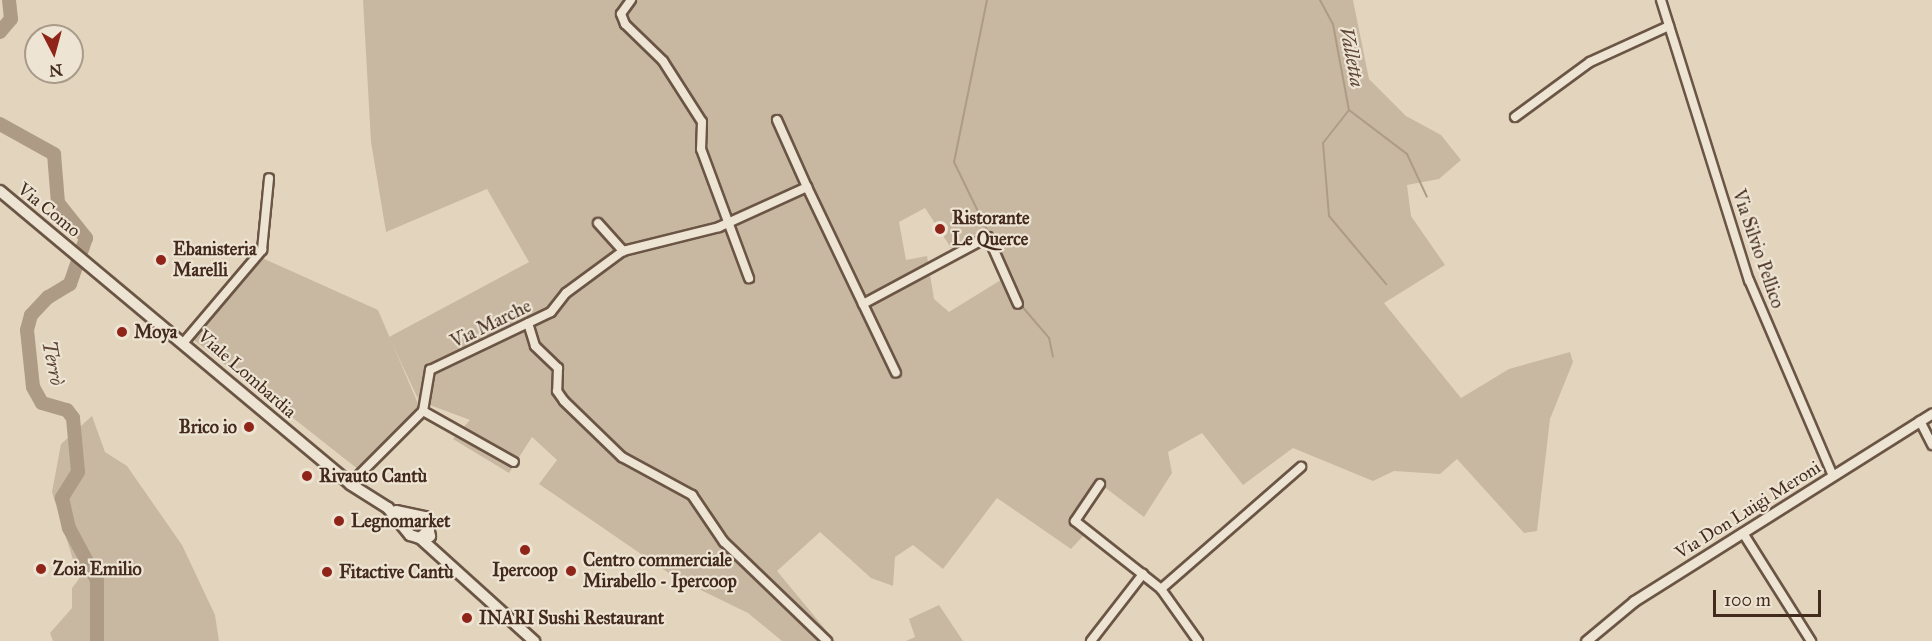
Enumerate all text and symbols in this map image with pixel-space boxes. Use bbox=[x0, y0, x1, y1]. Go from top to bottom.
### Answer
north arrow bbox=[24, 24, 84, 84]
water label: Valletta bbox=[1334, 25, 1370, 89]
text: N bbox=[48, 60, 63, 81]
street label: Via Como bbox=[13, 178, 85, 242]
street label: Via Silvio Pellico bbox=[1728, 187, 1788, 311]
place label: Ristorante Le Querce bbox=[952, 208, 1030, 250]
marker: Ristorante Le Querce bbox=[933, 222, 947, 236]
place label: Ebanisteria Marelli bbox=[173, 239, 257, 282]
marker: Ebanisteria Marelli bbox=[154, 253, 168, 267]
street label: Via Marche bbox=[447, 295, 535, 353]
place label: Moya bbox=[134, 321, 177, 343]
marker: Moya bbox=[115, 325, 129, 339]
street label: Viale Lombardia bbox=[193, 325, 301, 423]
water label: Terrò bbox=[37, 339, 69, 387]
place label: Brico io bbox=[179, 416, 237, 438]
marker: Brico io bbox=[242, 420, 256, 434]
street label: Via Don Luigi Meroni bbox=[1671, 456, 1825, 564]
place label: Rivauto Cantù bbox=[319, 465, 427, 487]
marker: Rivauto Cantù bbox=[300, 469, 314, 483]
place label: Legnomarket bbox=[351, 510, 450, 532]
marker: Legnomarket bbox=[332, 514, 346, 528]
marker: Ipercoop bbox=[518, 543, 532, 557]
place label: Centro commerciale Mirabello - Ipercoop bbox=[583, 550, 737, 592]
place label: Zoia Emilio bbox=[53, 558, 142, 580]
place label: Ipercoop bbox=[492, 559, 558, 581]
place label: Fitactive Cantù bbox=[339, 561, 454, 583]
marker: Zoia Emilio bbox=[34, 562, 48, 576]
marker: Centro commerciale Mirabello - Ipercoop bbox=[564, 564, 578, 578]
marker: Fitactive Cantù bbox=[320, 565, 334, 579]
scale bar bbox=[1716, 578, 1824, 616]
text: 100 m bbox=[1724, 589, 1771, 611]
place label: INARI Sushi Restaurant bbox=[479, 607, 664, 629]
marker: INARI Sushi Restaurant bbox=[460, 611, 474, 625]

